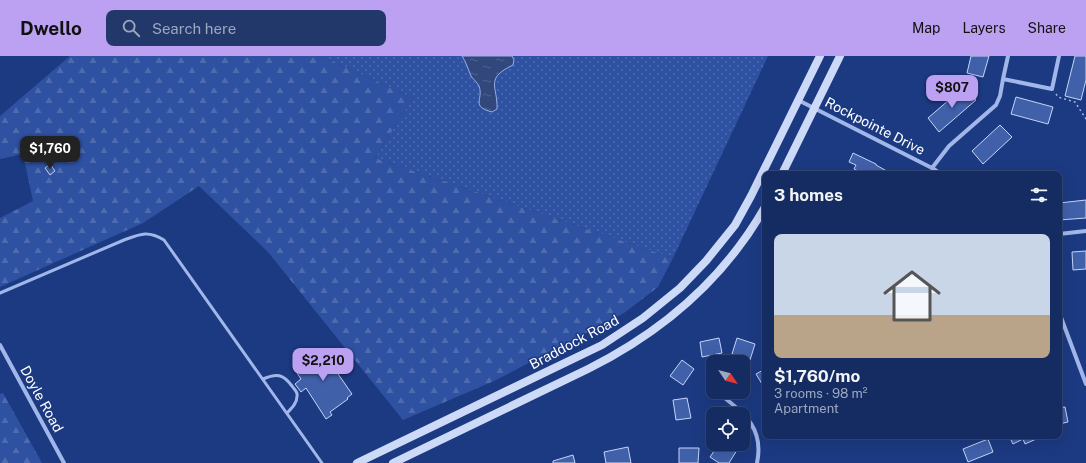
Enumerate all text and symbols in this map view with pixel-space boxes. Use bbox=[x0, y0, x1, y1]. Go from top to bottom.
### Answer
search box bbox=[106, 10, 386, 46]
text: Dwello bbox=[20, 17, 82, 39]
icon: search bbox=[120, 17, 142, 39]
text: Search here bbox=[152, 20, 236, 37]
text: Map bbox=[912, 20, 940, 36]
text: Layers bbox=[962, 20, 1006, 36]
text: Share bbox=[1028, 20, 1066, 36]
pin: $807 bbox=[928, 75, 976, 109]
text: $807 bbox=[935, 80, 969, 95]
street label: Rockpointe Drive bbox=[822, 94, 928, 158]
pin: $1,760 bbox=[17, 136, 83, 170]
text: $1,760 bbox=[29, 141, 71, 156]
icon: filters bbox=[1028, 184, 1050, 206]
text: 3 homes bbox=[774, 185, 843, 205]
icon: home bbox=[876, 260, 948, 332]
street label: Braddock Road bbox=[527, 312, 621, 372]
pin: $2,210 bbox=[290, 348, 356, 382]
text: $2,210 bbox=[301, 353, 345, 368]
north arrow bbox=[706, 355, 750, 399]
map controls bbox=[706, 355, 750, 451]
street label: Doyle Road bbox=[17, 363, 67, 435]
text: $1,760/mo bbox=[774, 366, 860, 386]
text: 3 rooms · 98 m² bbox=[774, 386, 868, 401]
text: Apartment bbox=[774, 401, 839, 416]
button: locate bbox=[706, 407, 750, 451]

